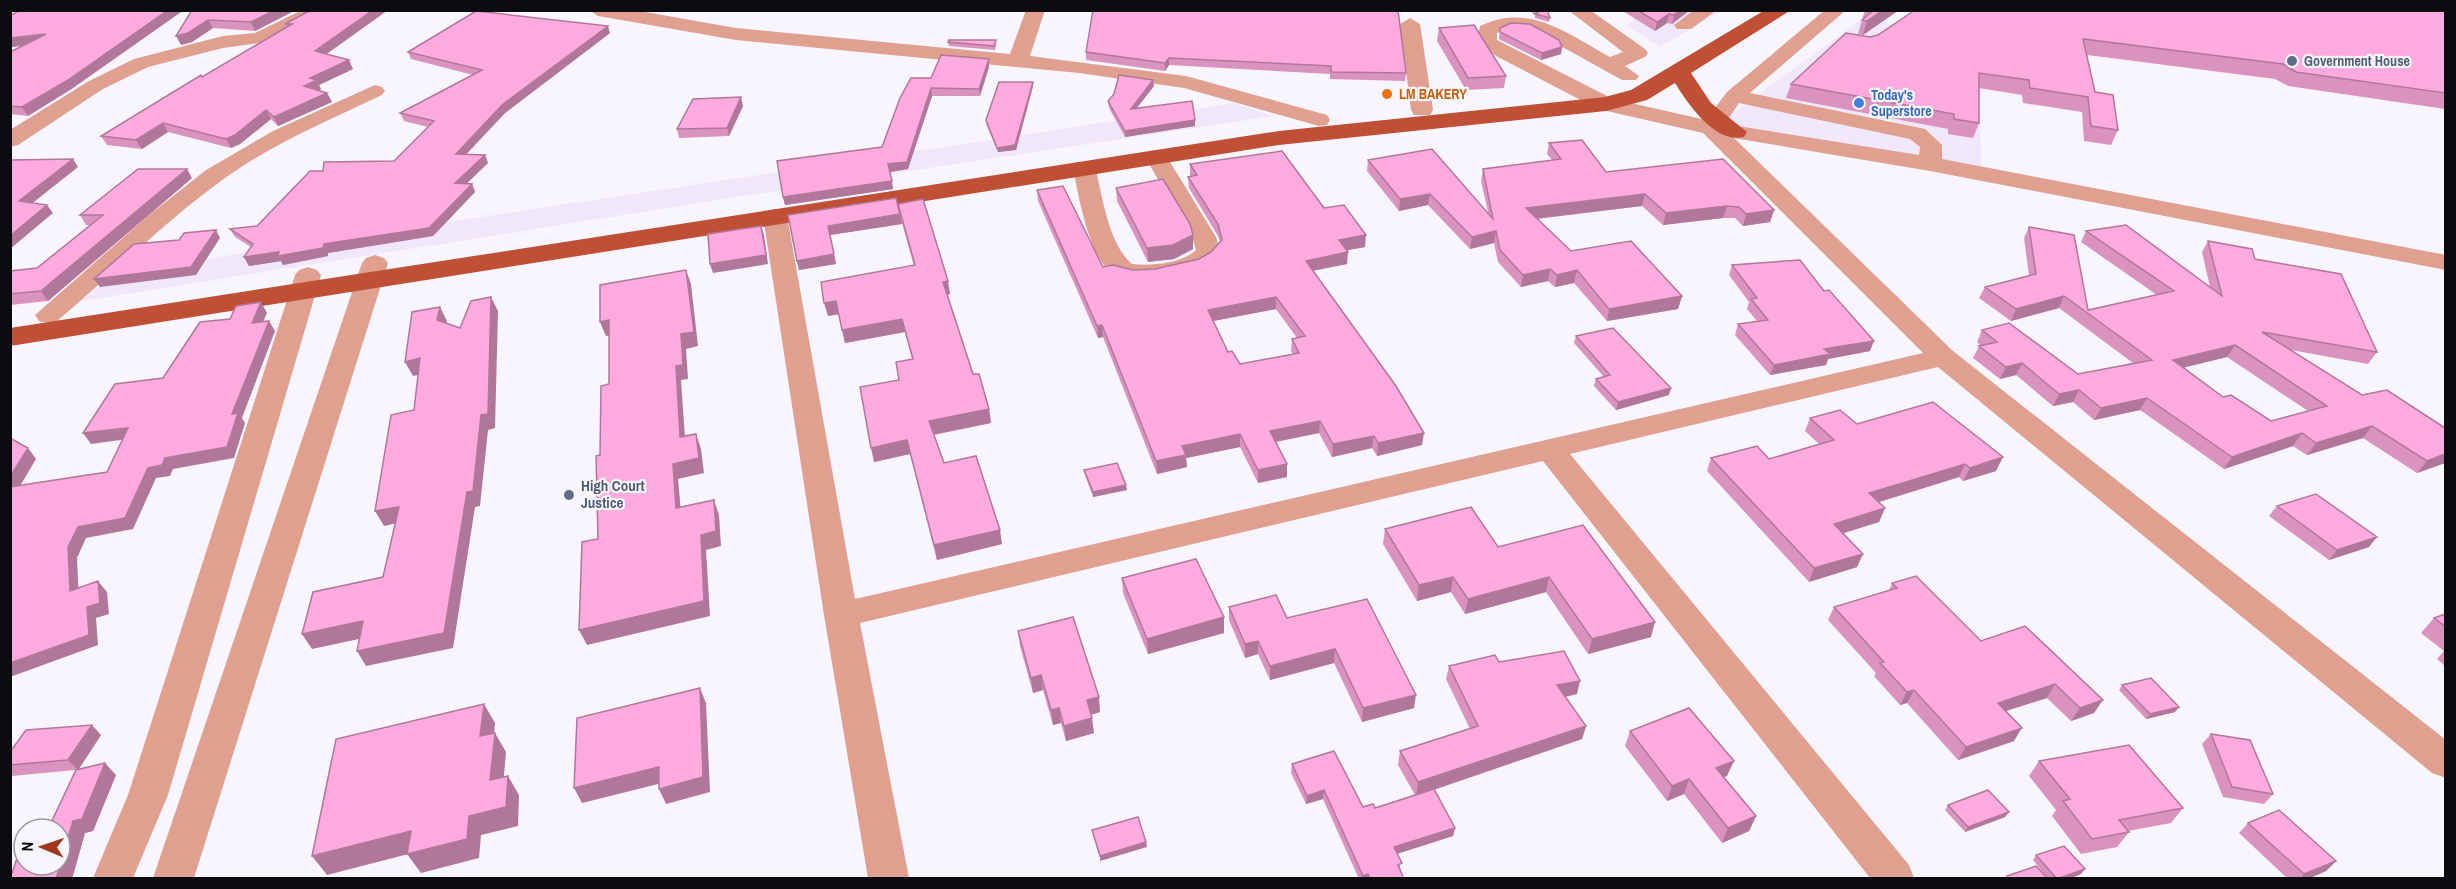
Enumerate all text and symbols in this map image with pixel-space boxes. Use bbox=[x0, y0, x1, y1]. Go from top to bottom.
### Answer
place label: Government House bbox=[2304, 52, 2410, 70]
marker: Government House bbox=[2285, 54, 2299, 68]
place label: LM BAKERY bbox=[1399, 85, 1467, 103]
place label: Today's Superstore bbox=[1871, 86, 1932, 120]
marker: LM BAKERY bbox=[1380, 87, 1394, 101]
marker: Today's Superstore bbox=[1852, 96, 1866, 110]
place label: High Court Justice bbox=[581, 475, 645, 513]
marker: High Court Justice bbox=[562, 488, 576, 502]
north arrow bbox=[12, 817, 72, 877]
text: N bbox=[16, 841, 38, 852]

